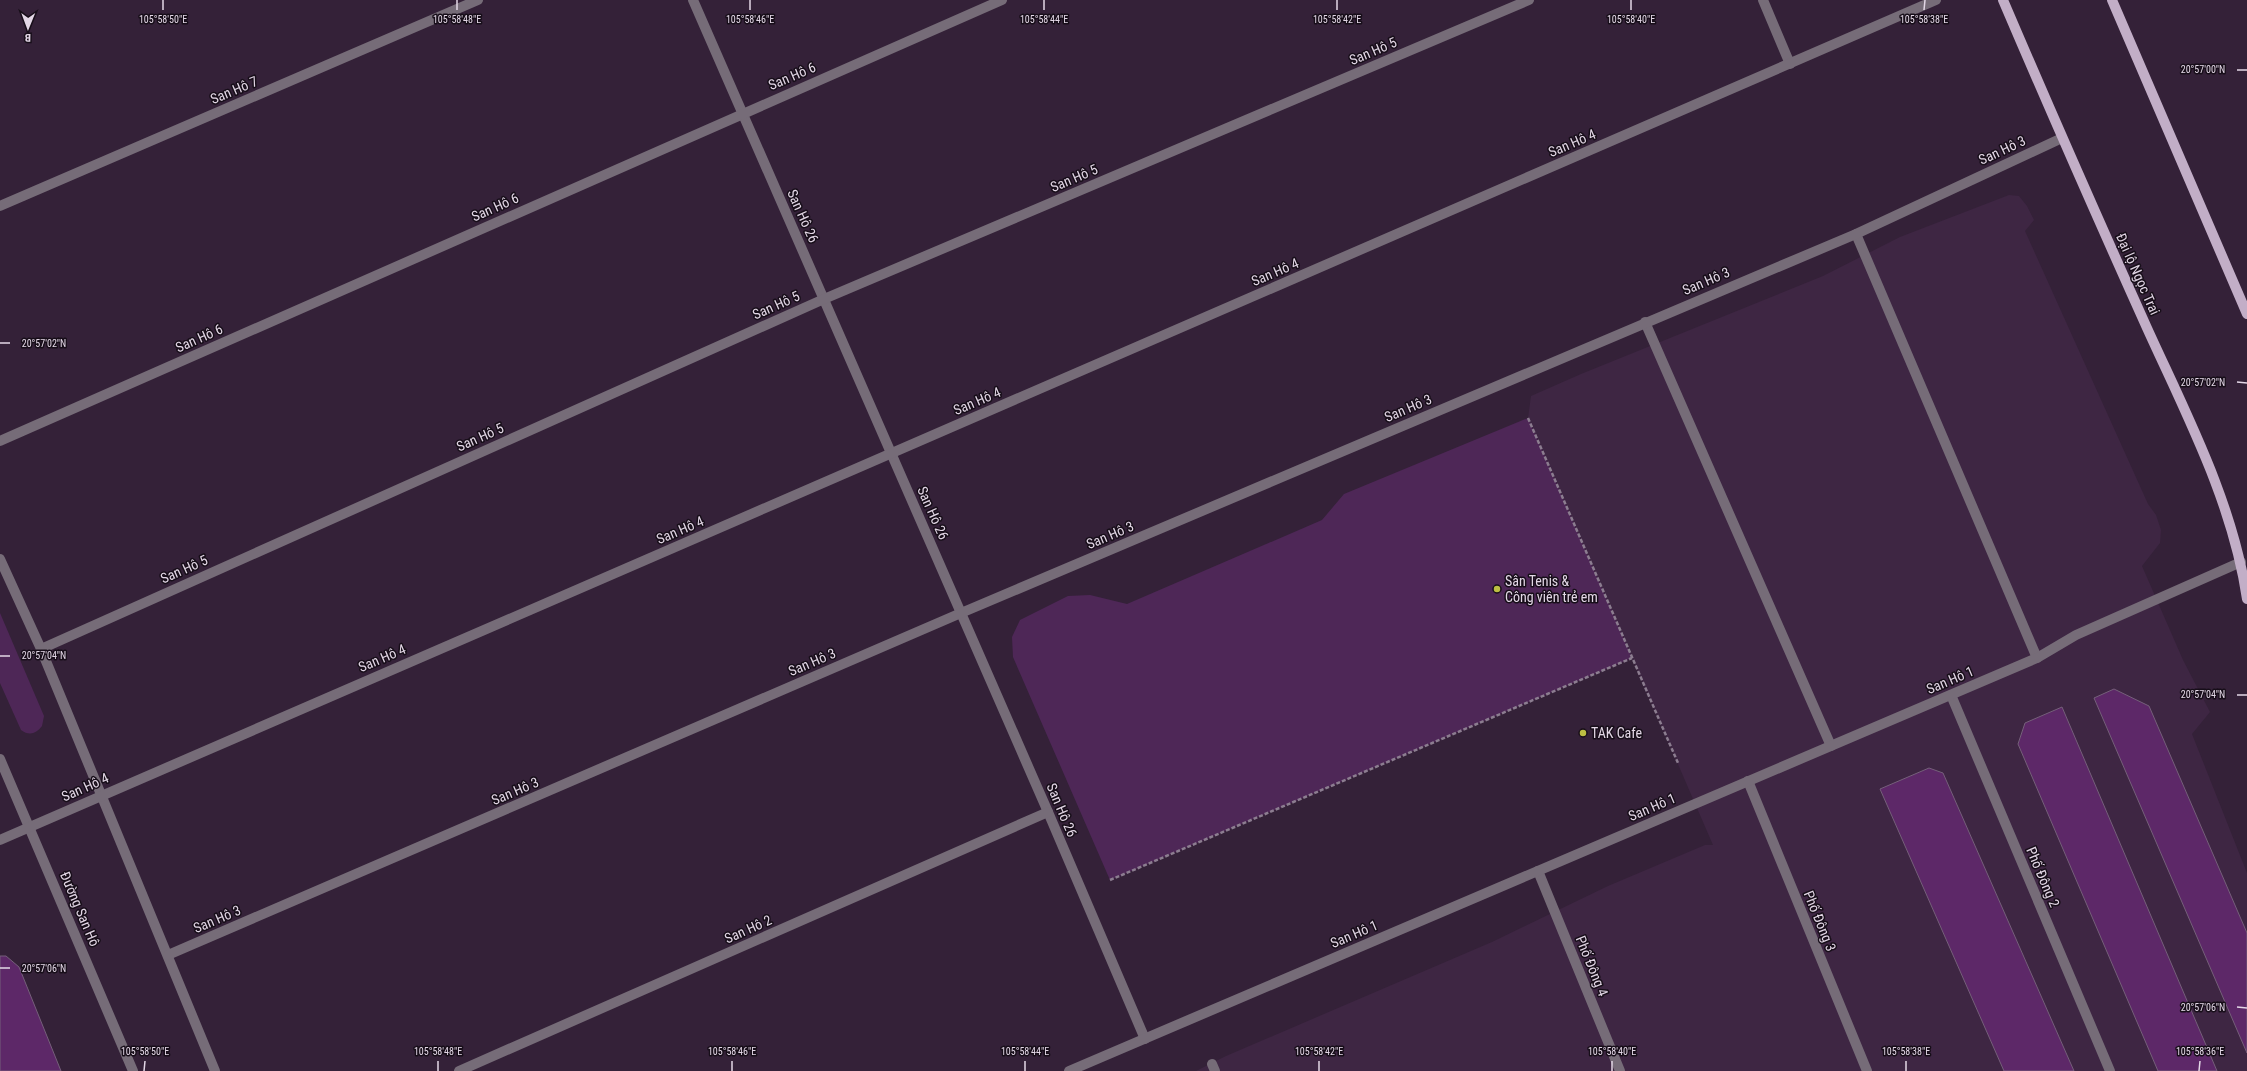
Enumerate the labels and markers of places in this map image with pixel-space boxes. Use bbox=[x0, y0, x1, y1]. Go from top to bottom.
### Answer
place label: Sân Tenis & Công viên trẻ em bbox=[1505, 573, 1598, 605]
marker: Sân Tenis & Công viên trẻ em bbox=[1492, 584, 1502, 594]
place label: TAK Cafe bbox=[1591, 725, 1643, 741]
marker: TAK Cafe bbox=[1578, 728, 1588, 738]

